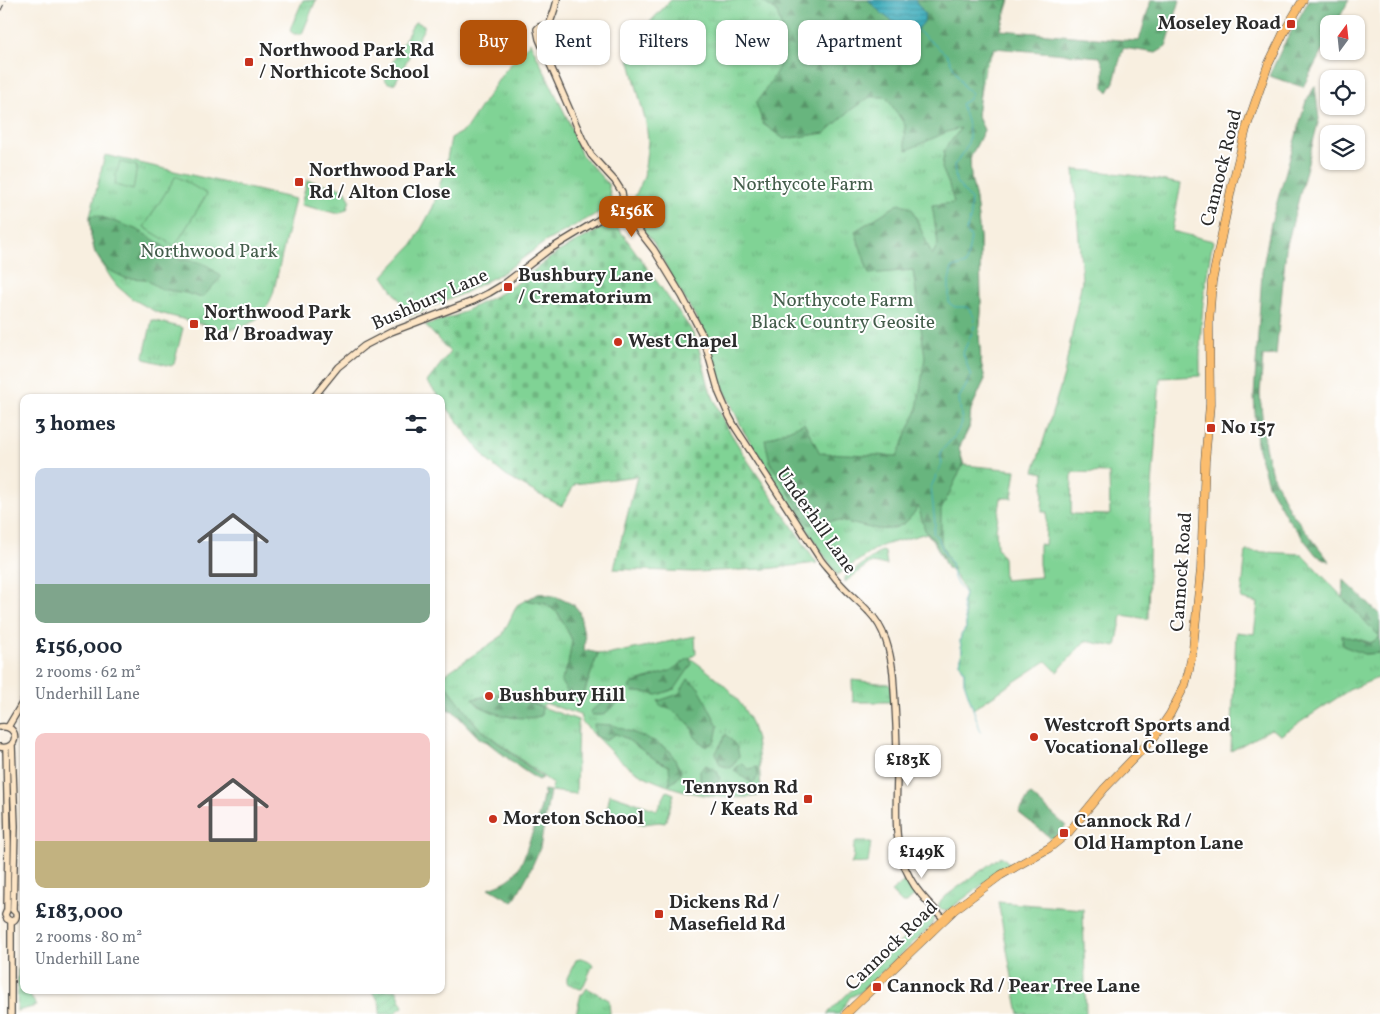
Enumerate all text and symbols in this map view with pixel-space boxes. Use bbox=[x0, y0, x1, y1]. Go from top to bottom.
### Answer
place label: Moseley Road bbox=[1158, 11, 1281, 37]
north arrow bbox=[1320, 15, 1365, 60]
map controls bbox=[1320, 15, 1365, 170]
marker: Moseley Road bbox=[1285, 18, 1297, 30]
chip: Buy bbox=[460, 20, 527, 65]
chip: Rent bbox=[537, 20, 610, 65]
chip: Filters bbox=[620, 20, 706, 65]
chip: New bbox=[716, 20, 788, 65]
chip: Apartment bbox=[798, 20, 921, 65]
place label: Northwood Park Rd / Northicote School bbox=[259, 38, 435, 86]
marker: Northwood Park Rd / Northicote School bbox=[243, 56, 255, 68]
button: locate bbox=[1320, 70, 1365, 115]
street label: Cannock Road bbox=[1195, 107, 1249, 229]
button: layers bbox=[1320, 125, 1365, 170]
place label: Northwood Park Rd / Alton Close bbox=[309, 158, 457, 206]
park label: Northycote Farm bbox=[732, 172, 874, 198]
marker: Northwood Park Rd / Alton Close bbox=[293, 176, 305, 188]
pin: £156K bbox=[597, 196, 667, 238]
text: £156K bbox=[610, 201, 654, 223]
park label: Northwood Park bbox=[140, 239, 278, 265]
street label: Bushbury Lane bbox=[368, 263, 492, 337]
place label: Bushbury Lane / Crematorium bbox=[518, 263, 654, 311]
marker: Bushbury Lane / Crematorium bbox=[502, 281, 514, 293]
park label: Northycote Farm Black Country Geosite bbox=[751, 288, 935, 336]
place label: Northwood Park Rd / Broadway bbox=[204, 300, 352, 348]
marker: Northwood Park Rd / Broadway bbox=[188, 318, 200, 330]
place label: West Chapel bbox=[628, 329, 738, 355]
marker: West Chapel bbox=[612, 336, 624, 348]
text: 3 homes bbox=[35, 410, 116, 439]
icon: filters bbox=[402, 410, 430, 438]
place label: No 157 bbox=[1221, 415, 1275, 441]
marker: No 157 bbox=[1205, 422, 1217, 434]
street label: Underhill Lane bbox=[770, 463, 862, 579]
icon: home bbox=[188, 500, 278, 590]
street label: Cannock Road bbox=[1165, 511, 1199, 633]
text: £156,000 bbox=[35, 633, 123, 662]
text: 2 rooms · 62 m² bbox=[35, 662, 141, 684]
place label: Bushbury Hill bbox=[499, 683, 625, 709]
text: Underhill Lane bbox=[35, 684, 140, 706]
marker: Bushbury Hill bbox=[483, 690, 495, 702]
place label: Westcroft Sports and Vocational College bbox=[1044, 713, 1231, 761]
marker: Westcroft Sports and Vocational College bbox=[1028, 731, 1040, 743]
pin: £183K bbox=[873, 744, 943, 787]
text: £183K bbox=[886, 750, 930, 772]
icon: home bbox=[188, 765, 278, 855]
place label: Tennyson Rd / Keats Rd bbox=[682, 775, 798, 823]
marker: Tennyson Rd / Keats Rd bbox=[802, 793, 814, 805]
place label: Moreton School bbox=[503, 806, 644, 832]
place label: Cannock Rd / Old Hampton Lane bbox=[1074, 809, 1244, 857]
marker: Moreton School bbox=[487, 813, 499, 825]
marker: Cannock Rd / Old Hampton Lane bbox=[1058, 827, 1070, 839]
pin: £149K bbox=[887, 836, 957, 879]
text: £149K bbox=[899, 842, 945, 864]
place label: Dickens Rd / Masefield Rd bbox=[669, 890, 786, 938]
street label: Cannock Road bbox=[840, 895, 944, 997]
text: £183,000 bbox=[35, 898, 123, 927]
marker: Dickens Rd / Masefield Rd bbox=[653, 908, 665, 920]
text: 2 rooms · 80 m² bbox=[35, 927, 142, 949]
text: Underhill Lane bbox=[35, 949, 140, 971]
place label: Cannock Rd / Pear Tree Lane bbox=[887, 974, 1140, 1000]
marker: Cannock Rd / Pear Tree Lane bbox=[871, 981, 883, 993]

